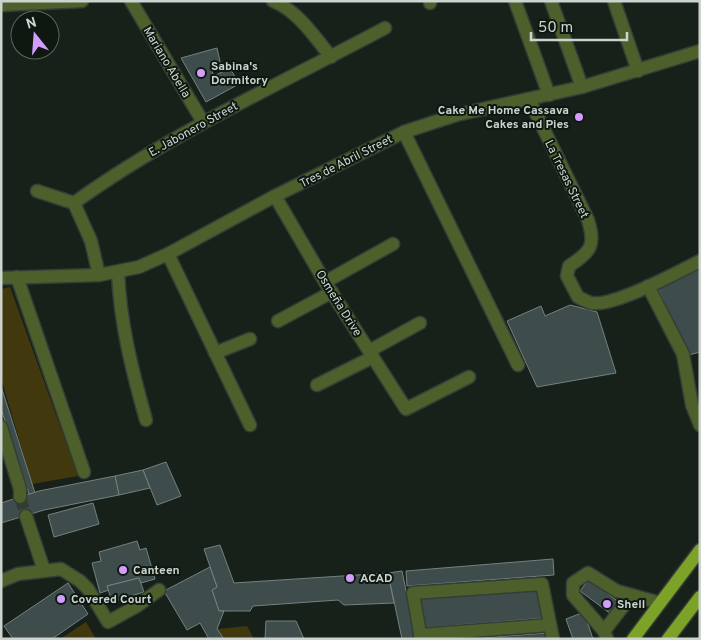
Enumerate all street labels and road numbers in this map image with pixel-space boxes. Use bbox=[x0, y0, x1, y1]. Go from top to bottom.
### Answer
street label: Mariano Abella bbox=[139, 24, 194, 101]
street label: E. Jabonero Street bbox=[146, 99, 241, 161]
street label: Tres de Abril Street bbox=[297, 132, 396, 192]
street label: La Tresas Street bbox=[540, 138, 592, 221]
street label: Osmeña Drive bbox=[311, 267, 365, 340]

